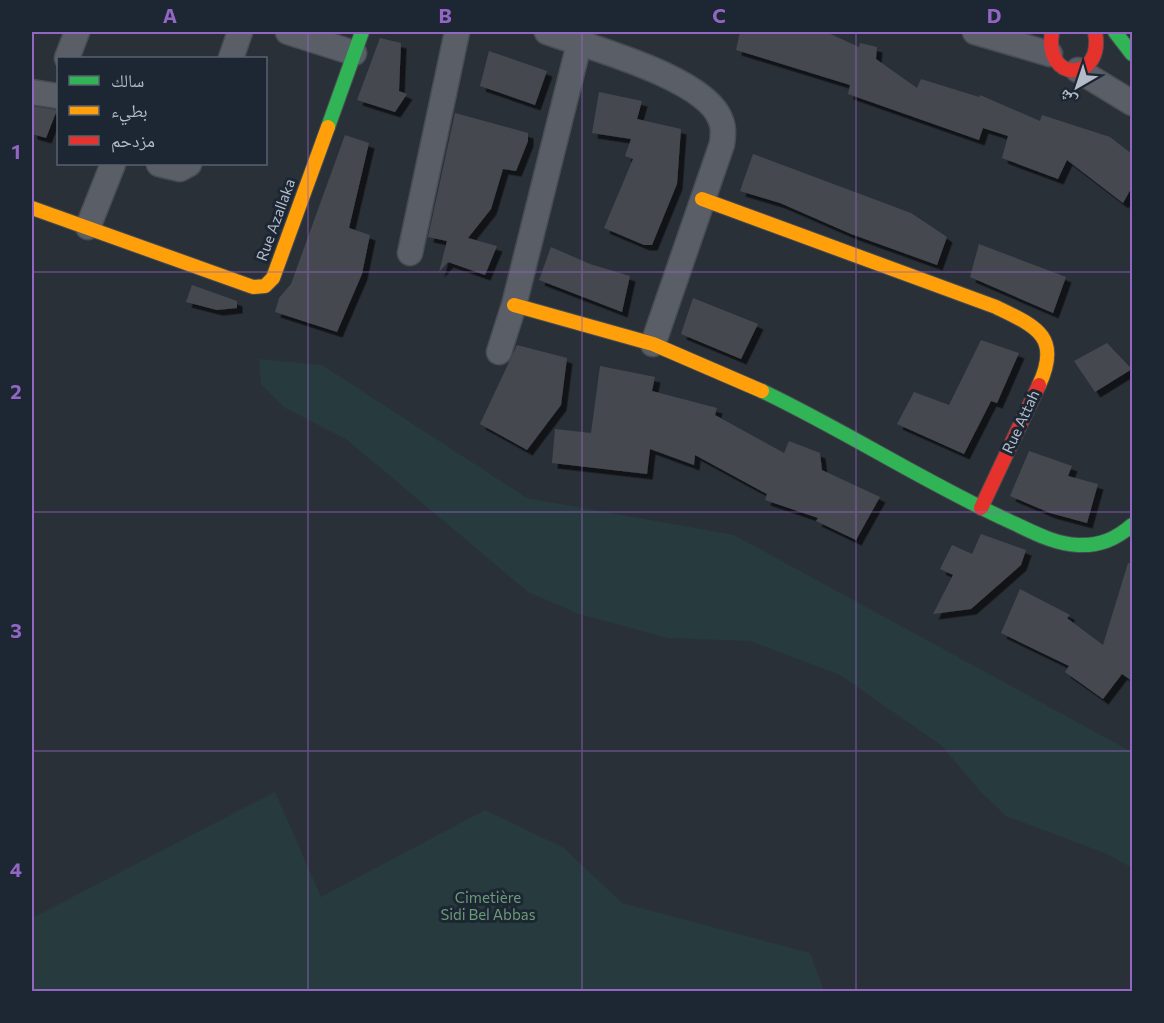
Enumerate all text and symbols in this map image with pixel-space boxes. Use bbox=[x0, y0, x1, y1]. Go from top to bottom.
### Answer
text: A bbox=[163, 3, 177, 27]
text: B bbox=[438, 3, 452, 27]
text: C bbox=[712, 3, 726, 27]
text: D bbox=[987, 3, 1001, 27]
legend bbox=[57, 57, 267, 165]
north arrow bbox=[1047, 57, 1107, 117]
text: سالك bbox=[111, 69, 144, 91]
text: ش bbox=[1055, 86, 1080, 112]
text: بطيء bbox=[111, 99, 148, 126]
text: مزدحم bbox=[111, 129, 155, 153]
text: 1 bbox=[11, 139, 21, 163]
street label: Rue Azallaka bbox=[252, 176, 298, 263]
text: 2 bbox=[10, 379, 22, 403]
street label: Rue Attah bbox=[998, 387, 1043, 456]
text: 3 bbox=[10, 618, 22, 642]
text: 4 bbox=[10, 857, 22, 881]
park label: Cimetière Sidi Bel Abbas bbox=[440, 888, 536, 923]

